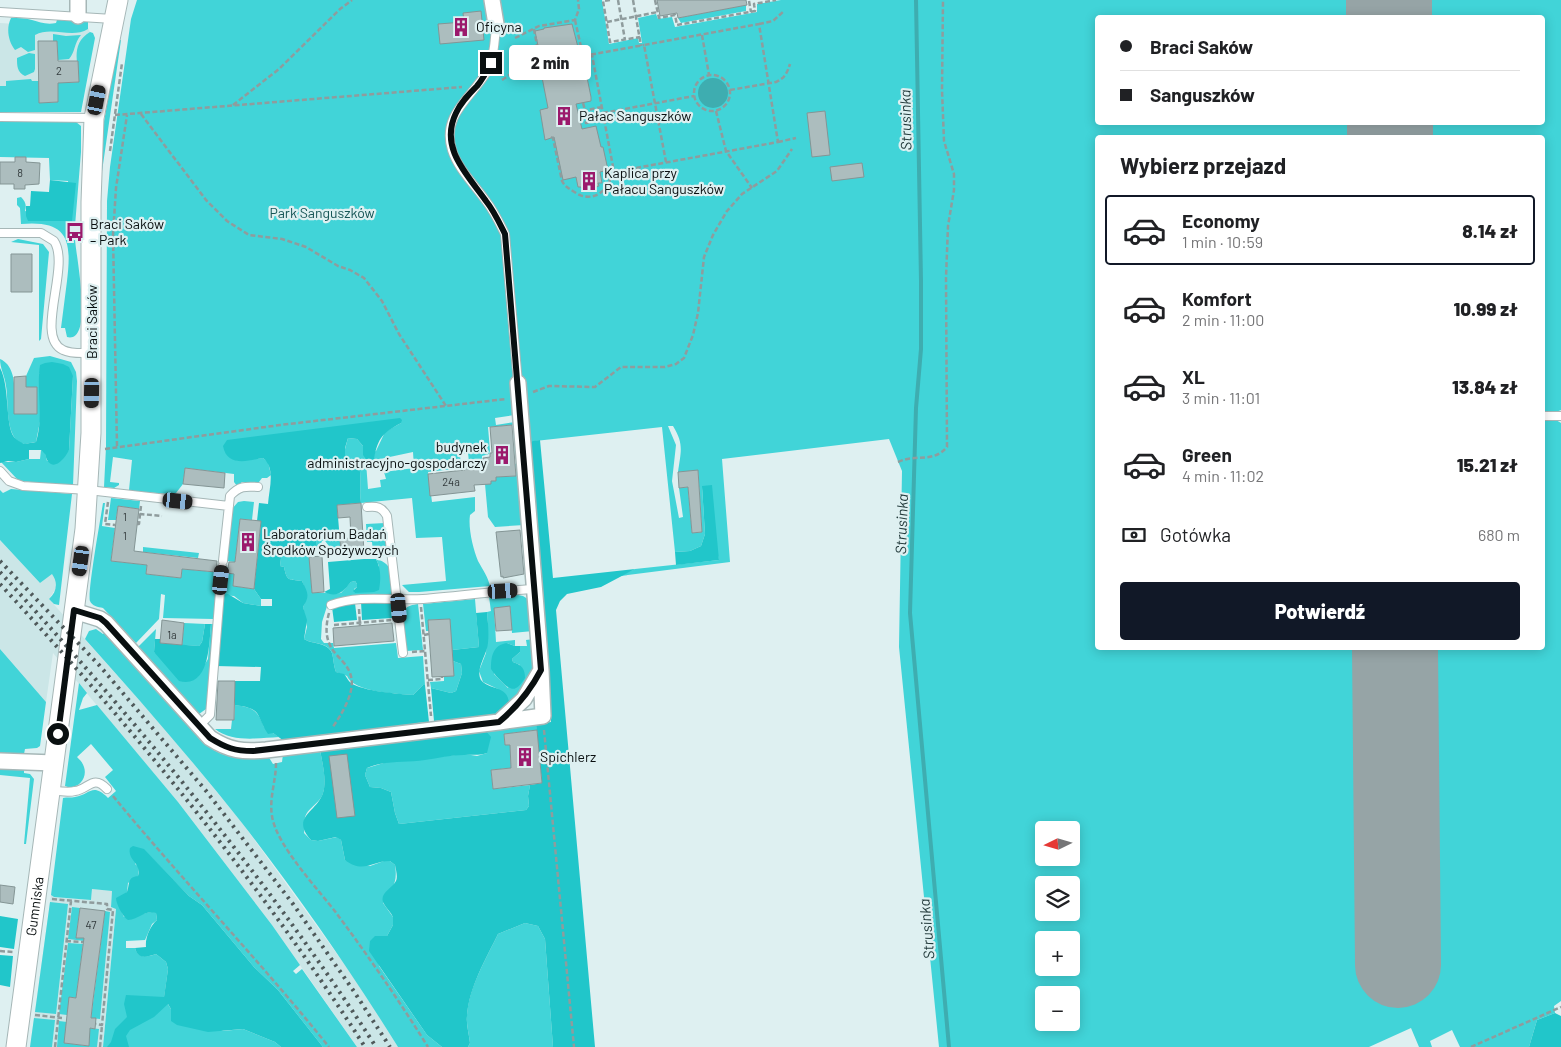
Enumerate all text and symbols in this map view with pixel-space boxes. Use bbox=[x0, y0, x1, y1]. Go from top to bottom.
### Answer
building icon: Oficyna bbox=[450, 16, 472, 38]
place label: Oficyna bbox=[476, 18, 522, 35]
text: Braci Saków bbox=[1150, 35, 1253, 58]
callout: 2 min bbox=[508, 46, 591, 80]
route end bbox=[480, 52, 502, 74]
text: 2 min bbox=[531, 53, 569, 72]
house number: 2 bbox=[56, 64, 62, 77]
text: Sanguszków bbox=[1150, 83, 1255, 106]
car bbox=[86, 84, 107, 116]
water label: Strusinka bbox=[895, 90, 915, 150]
building icon: Pałac Sanguszków bbox=[553, 105, 575, 127]
place label: Pałac Sanguszków bbox=[579, 107, 691, 124]
text: Wybierz przejazd bbox=[1120, 152, 1286, 178]
place label: Kaplica przy Pałacu Sanguszków bbox=[604, 164, 724, 197]
house number: 8 bbox=[17, 166, 23, 179]
building icon: Kaplica przy Pałacu Sanguszków bbox=[578, 170, 600, 192]
park label: Park Sanguszków bbox=[269, 204, 375, 221]
icon: car bbox=[1122, 208, 1167, 253]
text: Economy bbox=[1182, 209, 1260, 232]
place label: Braci Saków – Park bbox=[90, 215, 164, 248]
text: 8.14 zł bbox=[1462, 219, 1518, 242]
bus stop icon: Braci Saków – Park bbox=[64, 221, 86, 243]
text: 1 min · 10:59 bbox=[1182, 232, 1263, 251]
street label: Braci Saków bbox=[83, 285, 100, 359]
icon: car bbox=[1122, 286, 1167, 331]
text: Komfort bbox=[1182, 287, 1252, 310]
text: 10.99 zł bbox=[1454, 297, 1518, 320]
text: 2 min · 11:00 bbox=[1182, 310, 1264, 329]
icon: car bbox=[1122, 364, 1167, 409]
text: XL bbox=[1182, 365, 1205, 388]
text: 13.84 zł bbox=[1452, 375, 1518, 398]
car bbox=[84, 378, 99, 408]
text: 3 min · 11:01 bbox=[1182, 388, 1260, 407]
place label: budynek administracyjno-gospodarczy bbox=[307, 438, 488, 471]
icon: car bbox=[1122, 442, 1167, 487]
text: Green bbox=[1182, 443, 1232, 466]
building icon: budynek administracyjno-gospodarczy bbox=[491, 444, 513, 466]
text: 15.21 zł bbox=[1457, 453, 1518, 476]
text: 4 min · 11:02 bbox=[1182, 466, 1264, 485]
house number: 24a bbox=[442, 475, 460, 488]
car bbox=[162, 492, 193, 510]
water label: Strusinka bbox=[891, 493, 911, 554]
house number: 1 bbox=[123, 510, 127, 523]
icon: cash bbox=[1120, 521, 1148, 549]
text: Gotówka bbox=[1160, 523, 1231, 546]
place label: Laboratorium Badań Środków Spożywczych bbox=[263, 525, 399, 558]
text: 680 m bbox=[1478, 525, 1520, 544]
house number: 1 bbox=[123, 529, 127, 542]
building icon: Laboratorium Badań Środków Spożywczych bbox=[237, 531, 259, 553]
car bbox=[71, 545, 90, 577]
car bbox=[211, 564, 230, 596]
button: Potwierdź bbox=[1120, 582, 1520, 640]
car bbox=[487, 583, 518, 599]
car bbox=[390, 592, 407, 624]
house number: 1a bbox=[167, 628, 177, 641]
route start bbox=[47, 723, 69, 745]
building icon: Spichlerz bbox=[514, 746, 536, 768]
place label: Spichlerz bbox=[540, 748, 596, 765]
north arrow bbox=[1035, 821, 1080, 866]
map controls bbox=[1035, 821, 1080, 1031]
street label: Gumniska bbox=[22, 876, 47, 937]
button: layers bbox=[1035, 876, 1080, 921]
water label: Strusinka bbox=[914, 898, 938, 960]
house number: 47 bbox=[86, 918, 96, 931]
button: + bbox=[1035, 931, 1080, 976]
button: − bbox=[1035, 986, 1080, 1031]

